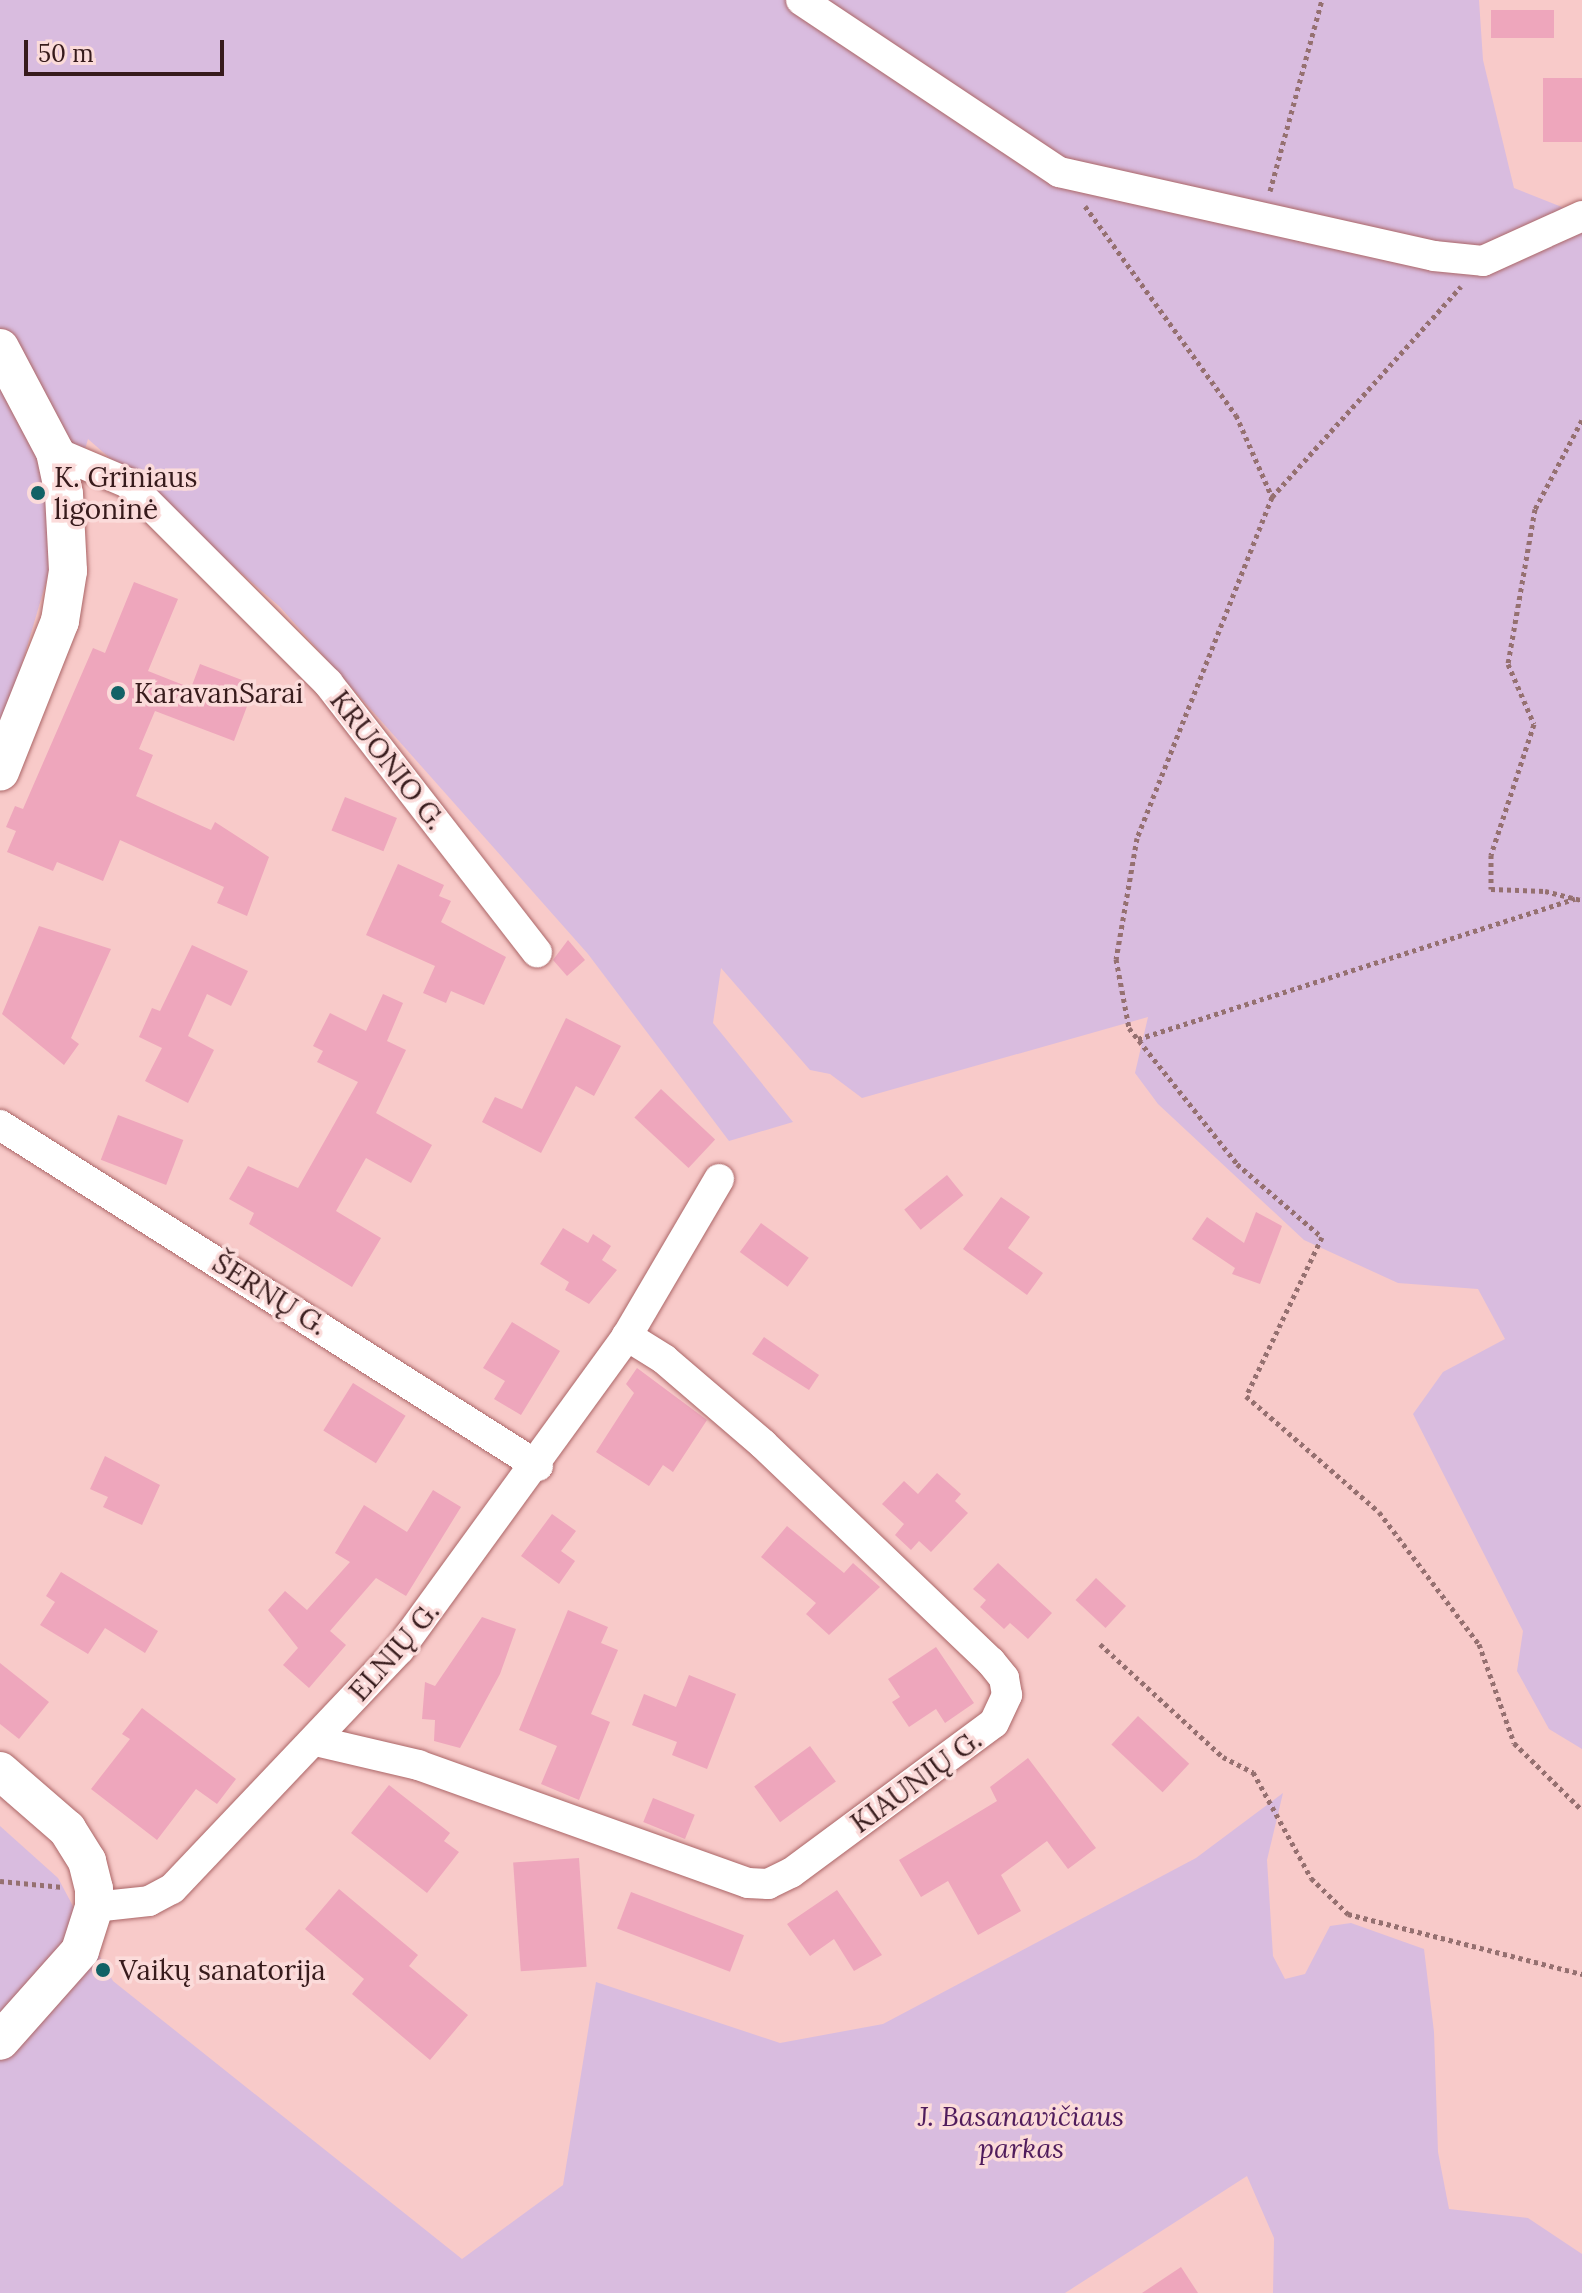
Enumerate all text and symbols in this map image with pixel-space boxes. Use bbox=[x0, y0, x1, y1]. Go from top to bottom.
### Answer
scale bar bbox=[28, 24, 228, 74]
text: 50 m bbox=[38, 38, 94, 69]
place label: K. Griniaus ligoninė bbox=[54, 460, 197, 526]
marker: K. Griniaus ligoninė bbox=[29, 484, 47, 502]
place label: KaravanSarai bbox=[134, 676, 303, 710]
marker: KaravanSarai bbox=[109, 684, 127, 702]
street label: KRUONIO G. bbox=[323, 684, 453, 836]
street label: ŠERNŲ G. bbox=[207, 1246, 333, 1342]
street label: ELNIŲ G. bbox=[342, 1594, 446, 1708]
street label: KIAUNIŲ G. bbox=[844, 1722, 988, 1840]
place label: Vaikų sanatorija bbox=[119, 1953, 326, 1987]
marker: Vaikų sanatorija bbox=[94, 1961, 112, 1979]
park label: J. Basanavičiaus parkas bbox=[918, 2099, 1124, 2165]

